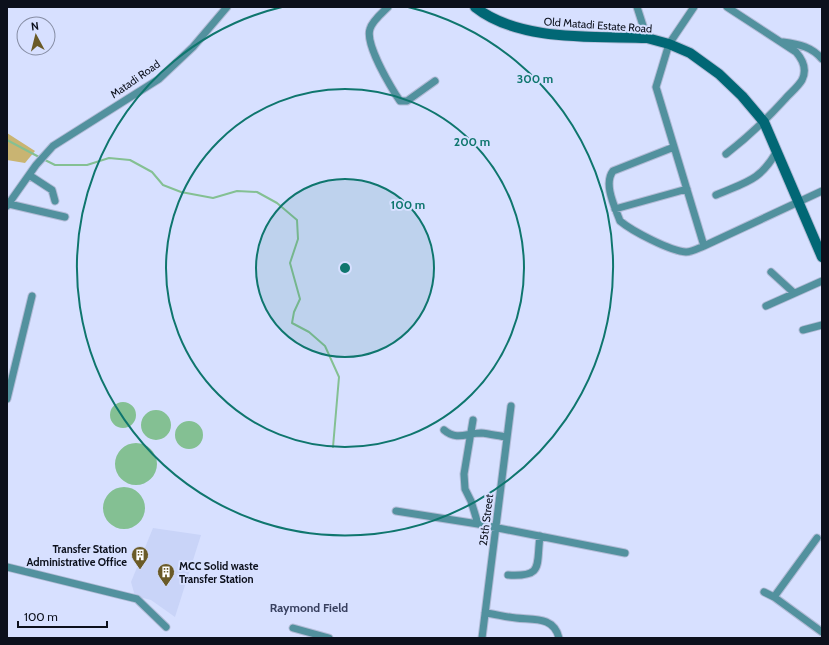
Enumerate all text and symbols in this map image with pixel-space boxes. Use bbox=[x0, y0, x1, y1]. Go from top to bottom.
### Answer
street label: Old Matadi Estate Road bbox=[543, 14, 653, 36]
north arrow bbox=[16, 16, 56, 56]
text: N bbox=[30, 19, 39, 33]
street label: Matadi Road bbox=[107, 57, 163, 101]
text: 300 m bbox=[517, 71, 553, 86]
text: 200 m bbox=[454, 134, 490, 149]
text: 100 m bbox=[391, 197, 425, 212]
centre of rings bbox=[338, 261, 352, 275]
street label: 25th Street bbox=[476, 493, 496, 547]
place label: Transfer Station Administrative Office bbox=[27, 542, 127, 569]
building icon: Transfer Station Administrative Office bbox=[130, 545, 150, 570]
place label: MCC Solid waste Transfer Station bbox=[179, 559, 259, 586]
building icon: MCC Solid waste Transfer Station bbox=[156, 562, 176, 587]
district label: Raymond Field bbox=[270, 600, 348, 615]
scale bar bbox=[18, 603, 107, 629]
text: 100 m bbox=[24, 609, 58, 624]

